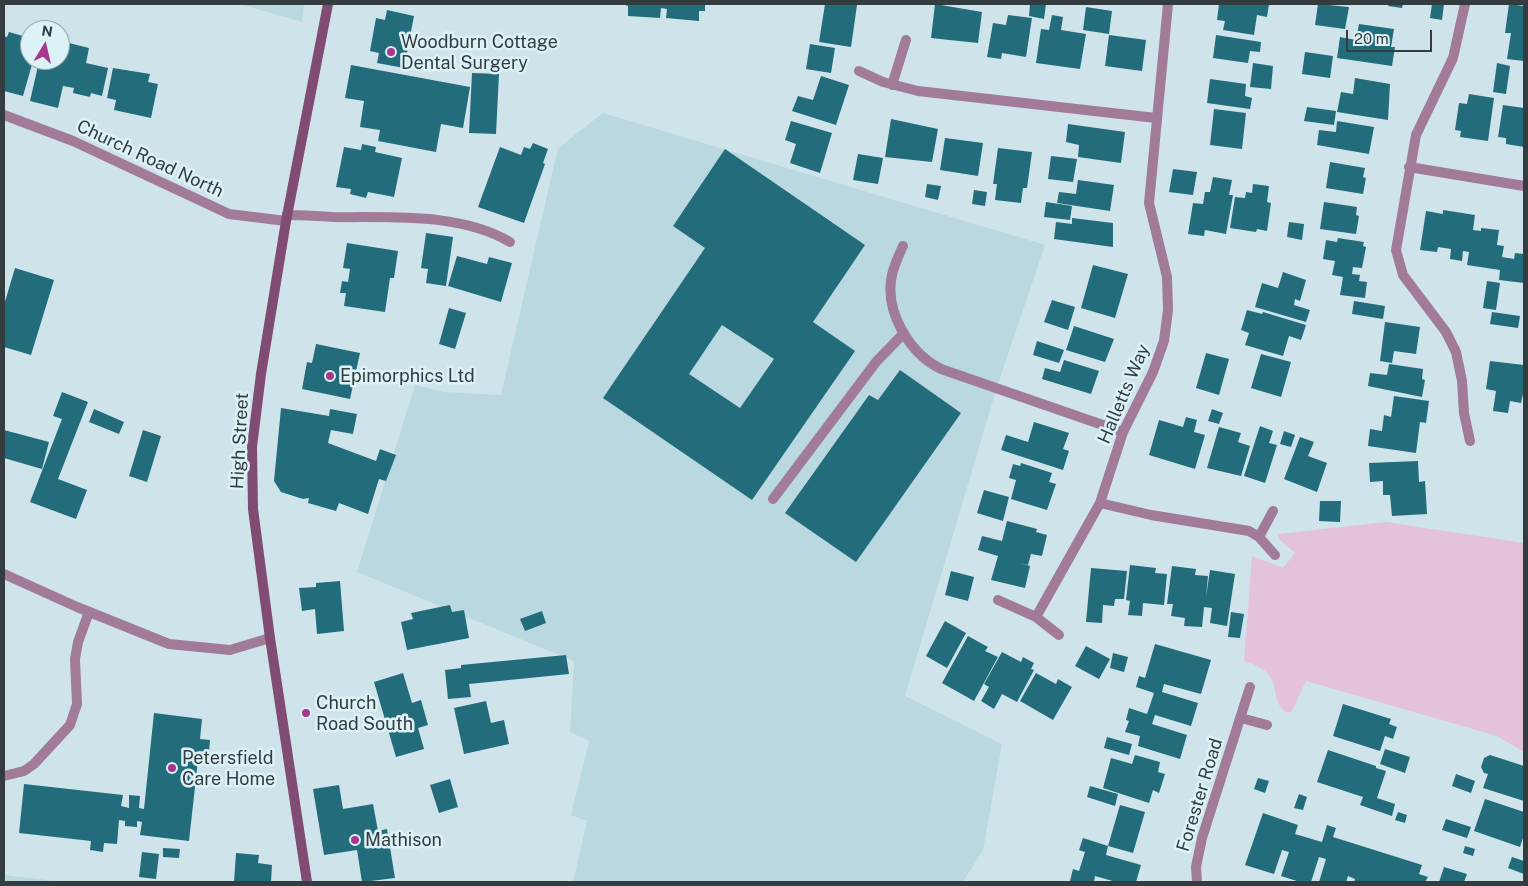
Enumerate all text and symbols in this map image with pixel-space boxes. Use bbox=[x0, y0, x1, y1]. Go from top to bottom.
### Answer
north arrow bbox=[20, 20, 70, 70]
scale bar bbox=[1348, 20, 1434, 52]
text: N bbox=[41, 22, 54, 40]
text: 20 m bbox=[1354, 30, 1389, 47]
place label: Woodburn Cottage Dental Surgery bbox=[401, 31, 558, 74]
marker: Woodburn Cottage Dental Surgery bbox=[385, 46, 397, 58]
street label: Church Road North bbox=[73, 116, 227, 202]
street label: Halletts Way bbox=[1093, 341, 1155, 447]
place label: Epimorphics Ltd bbox=[340, 365, 475, 387]
marker: Epimorphics Ltd bbox=[324, 370, 336, 382]
street label: High Street bbox=[227, 392, 253, 490]
place label: Church Road South bbox=[316, 692, 413, 734]
marker: Church Road South bbox=[300, 707, 312, 719]
street label: Forester Road bbox=[1172, 736, 1228, 854]
place label: Petersfield Care Home bbox=[182, 747, 275, 790]
marker: Petersfield Care Home bbox=[166, 762, 178, 774]
place label: Mathison bbox=[365, 829, 442, 851]
marker: Mathison bbox=[349, 834, 361, 846]

